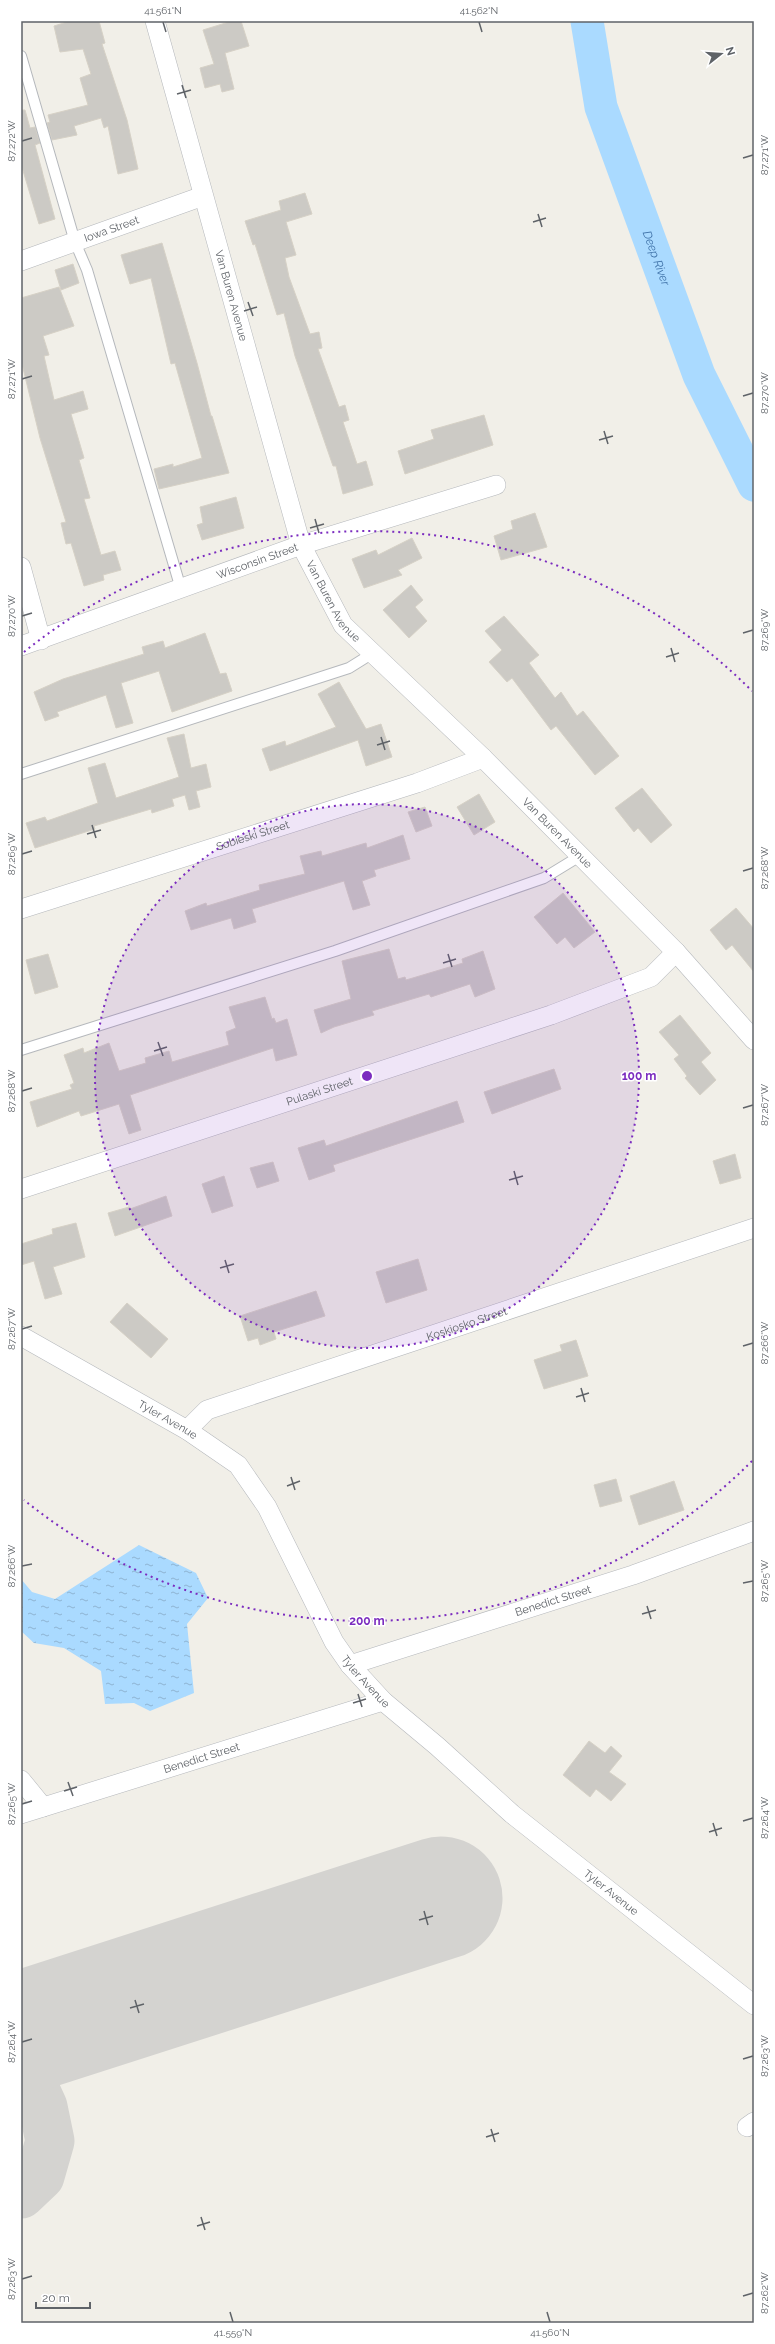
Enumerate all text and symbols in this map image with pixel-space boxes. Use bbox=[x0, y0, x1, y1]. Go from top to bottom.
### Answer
text: 41.561°N bbox=[144, 5, 182, 16]
text: 41.562°N bbox=[460, 5, 498, 16]
north arrow bbox=[701, 34, 741, 74]
text: N bbox=[723, 45, 738, 57]
text: 87.272°W bbox=[6, 120, 17, 162]
text: 87.271°W bbox=[759, 134, 770, 175]
street label: Iowa Street bbox=[82, 213, 141, 244]
water label: Deep River bbox=[640, 229, 673, 288]
street label: Van Buren Avenue bbox=[213, 249, 250, 343]
text: 87.271°W bbox=[6, 358, 17, 399]
text: 87.270°W bbox=[759, 371, 770, 414]
street label: Wisconsin Street bbox=[215, 540, 300, 581]
street label: Van Buren Avenue bbox=[304, 558, 363, 645]
text: 87.270°W bbox=[6, 594, 17, 637]
text: 87.269°W bbox=[759, 608, 770, 651]
street label: Van Buren Avenue bbox=[520, 795, 595, 871]
street label: Sobieski Street bbox=[214, 818, 291, 853]
text: 87.269°W bbox=[6, 832, 17, 875]
text: 87.268°W bbox=[759, 846, 770, 889]
text: 87.268°W bbox=[6, 1069, 17, 1112]
centre of rings bbox=[360, 1069, 374, 1083]
text: 100 m bbox=[622, 1069, 656, 1083]
street label: Pulaski Street bbox=[284, 1074, 355, 1108]
text: 87.267°W bbox=[759, 1083, 770, 1126]
street label: Koskiosko Street bbox=[425, 1304, 509, 1343]
text: 87.267°W bbox=[6, 1307, 17, 1350]
text: 87.266°W bbox=[759, 1321, 770, 1364]
street label: Tyler Avenue bbox=[136, 1397, 200, 1442]
text: 87.266°W bbox=[6, 1544, 17, 1587]
text: 87.265°W bbox=[759, 1559, 770, 1602]
street label: Benedict Street bbox=[513, 1582, 593, 1619]
text: 200 m bbox=[349, 1614, 385, 1628]
street label: Tyler Avenue bbox=[339, 1653, 393, 1711]
street label: Benedict Street bbox=[162, 1740, 241, 1776]
text: 87.265°W bbox=[6, 1782, 17, 1825]
text: 87.264°W bbox=[759, 1796, 770, 1839]
street label: Tyler Avenue bbox=[581, 1867, 641, 1918]
text: 87.264°W bbox=[6, 2020, 17, 2063]
text: 87.263°W bbox=[759, 2034, 770, 2077]
text: 87.263°W bbox=[6, 2257, 17, 2300]
text: 87.262°W bbox=[759, 2271, 770, 2314]
scale bar bbox=[36, 2284, 90, 2310]
text: 20 m bbox=[42, 2291, 70, 2305]
text: 41.559°N bbox=[214, 2327, 252, 2338]
text: 41.560°N bbox=[530, 2327, 570, 2338]

